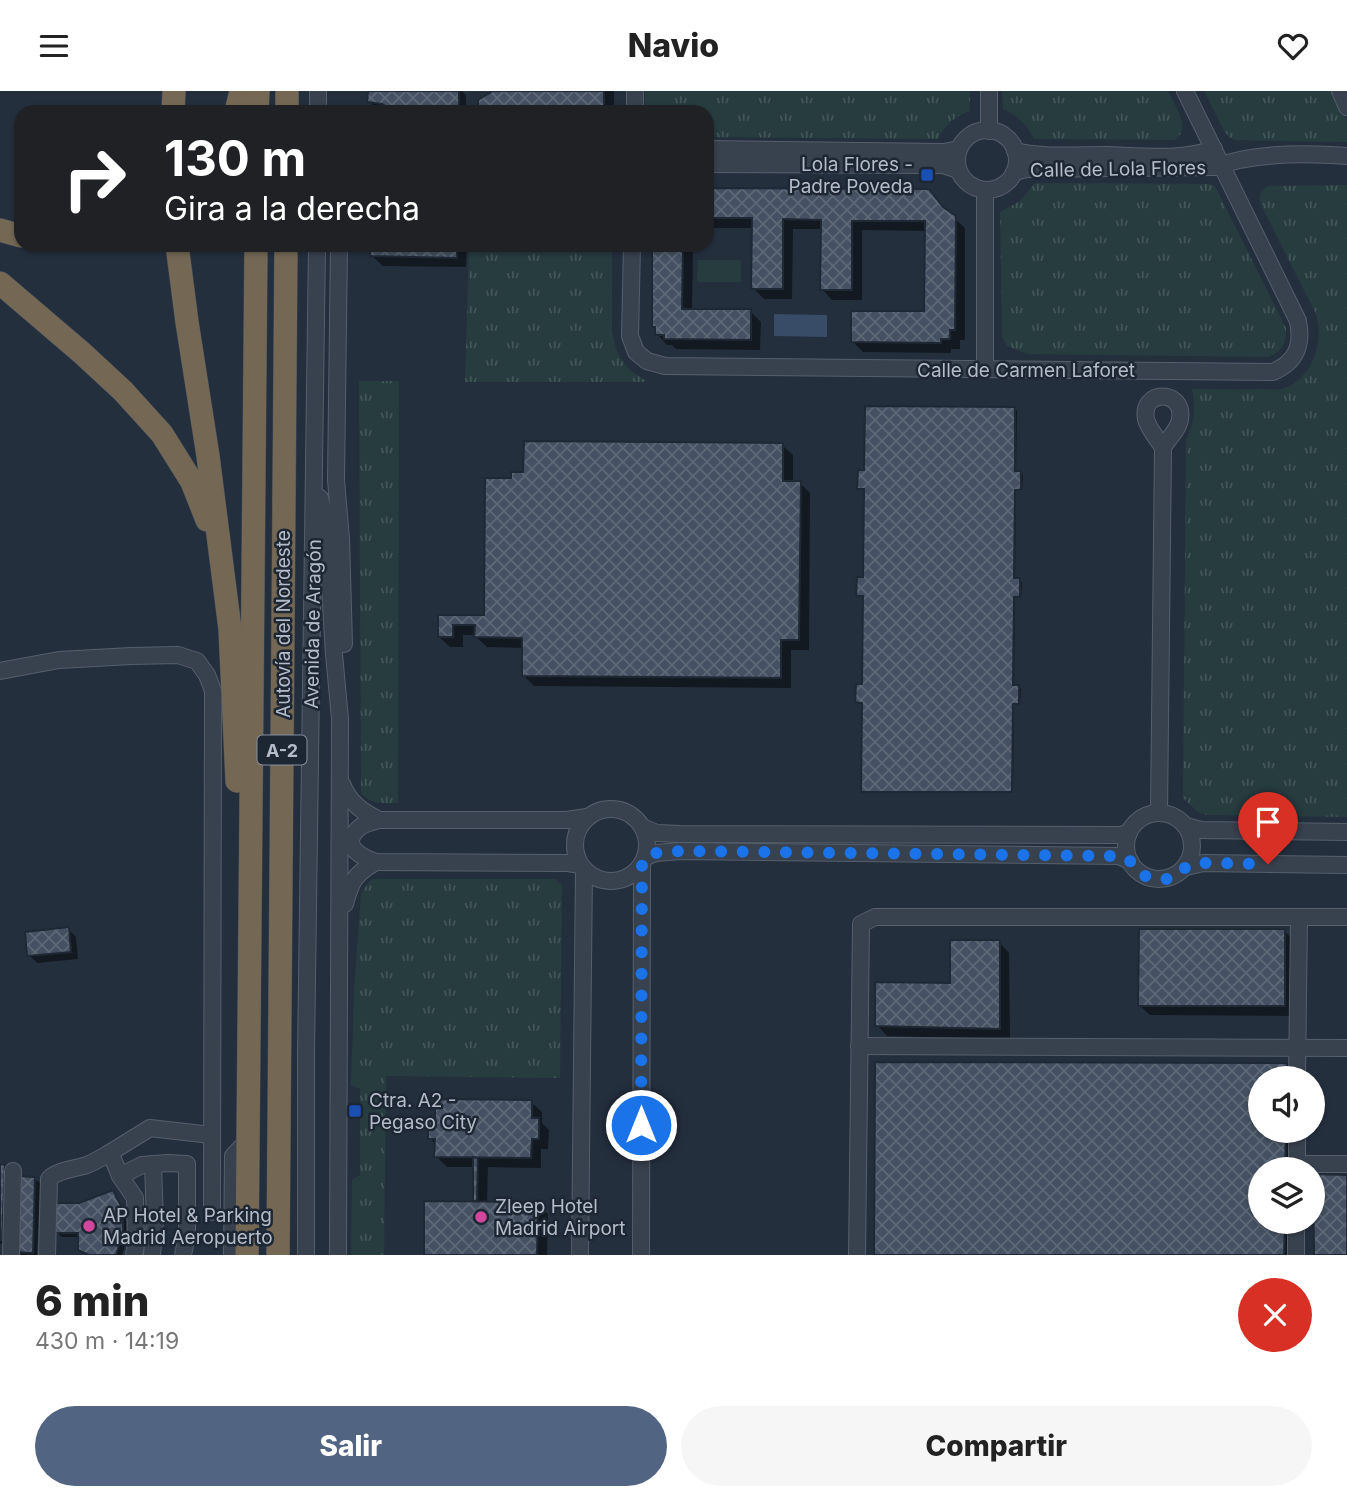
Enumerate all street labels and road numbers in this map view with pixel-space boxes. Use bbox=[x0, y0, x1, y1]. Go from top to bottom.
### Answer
street label: Calle de Lola Flores bbox=[1030, 156, 1206, 182]
street label: Calle de Carmen Laforet bbox=[917, 359, 1135, 382]
street label: Autovía del Nordeste bbox=[272, 530, 295, 718]
street label: Avenida de Aragón bbox=[300, 539, 326, 709]
road number: A-2 bbox=[258, 735, 306, 765]

